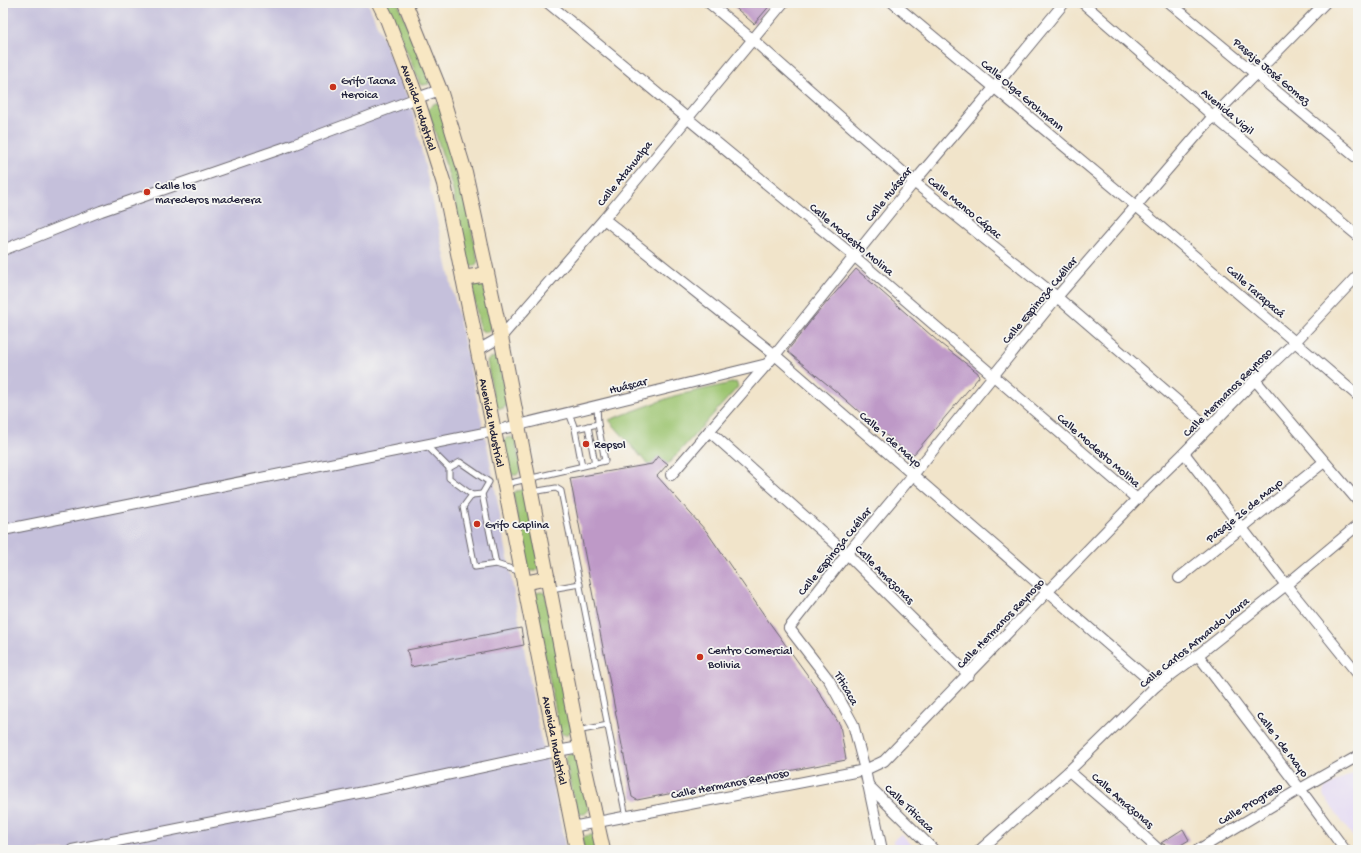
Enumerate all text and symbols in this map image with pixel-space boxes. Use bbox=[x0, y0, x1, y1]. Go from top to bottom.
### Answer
street label: Pasaje José Gomez bbox=[1228, 35, 1313, 109]
street label: Calle Olga Grohmann bbox=[977, 57, 1067, 136]
street label: Avenida Industrial bbox=[396, 63, 438, 153]
place label: Grifo Tacna Heroica bbox=[341, 75, 396, 103]
marker: Grifo Tacna Heroica bbox=[328, 82, 338, 92]
street label: Avenida Vigil bbox=[1197, 86, 1256, 139]
street label: Calle Atahualpa bbox=[595, 138, 656, 210]
street label: Calle Huáscar bbox=[863, 164, 917, 225]
street label: Calle Manco Cápac bbox=[924, 174, 1004, 243]
place label: Calle los marederos maderera bbox=[155, 180, 262, 208]
marker: Calle los marederos maderera bbox=[142, 187, 152, 197]
street label: Calle Modesto Molina bbox=[806, 201, 896, 280]
street label: Calle Espinoza Cuéllar bbox=[1000, 254, 1082, 348]
street label: Calle Tarapacá bbox=[1223, 263, 1287, 322]
street label: Calle Hermanos Reynoso bbox=[1181, 346, 1276, 441]
street label: Huáscar bbox=[608, 375, 651, 398]
street label: Avenida Industrial bbox=[475, 377, 506, 469]
street label: Calle 1 de Mayo bbox=[856, 410, 924, 472]
street label: Calle Modesto Molina bbox=[1053, 412, 1142, 492]
marker: Repsol bbox=[581, 439, 591, 449]
place label: Repsol bbox=[594, 439, 626, 453]
street label: Pasaje 26 de Mayo bbox=[1203, 476, 1287, 547]
street label: Calle Espinoza Cuéllar bbox=[796, 504, 876, 599]
marker: Grifo Caplina bbox=[472, 519, 482, 529]
place label: Grifo Caplina bbox=[485, 519, 549, 533]
street label: Calle Amazonas bbox=[851, 543, 917, 608]
street label: Calle Hermanos Reynoso bbox=[955, 576, 1048, 672]
street label: Calle Carlos Armando Laura bbox=[1138, 595, 1253, 692]
place label: Centro Comercial Bolivia bbox=[707, 645, 793, 673]
marker: Centro Comercial Bolivia bbox=[695, 652, 705, 662]
street label: Titicaca bbox=[830, 669, 861, 708]
street label: Avenida Industrial bbox=[538, 695, 569, 787]
street label: Calle 1 de Mayo bbox=[1252, 710, 1311, 781]
street label: Calle Hermanos Reynoso bbox=[670, 767, 791, 803]
street label: Calle Amazonas bbox=[1088, 771, 1156, 833]
street label: Calle Progreso bbox=[1216, 780, 1286, 829]
street label: Calle Titicaca bbox=[881, 782, 937, 837]

